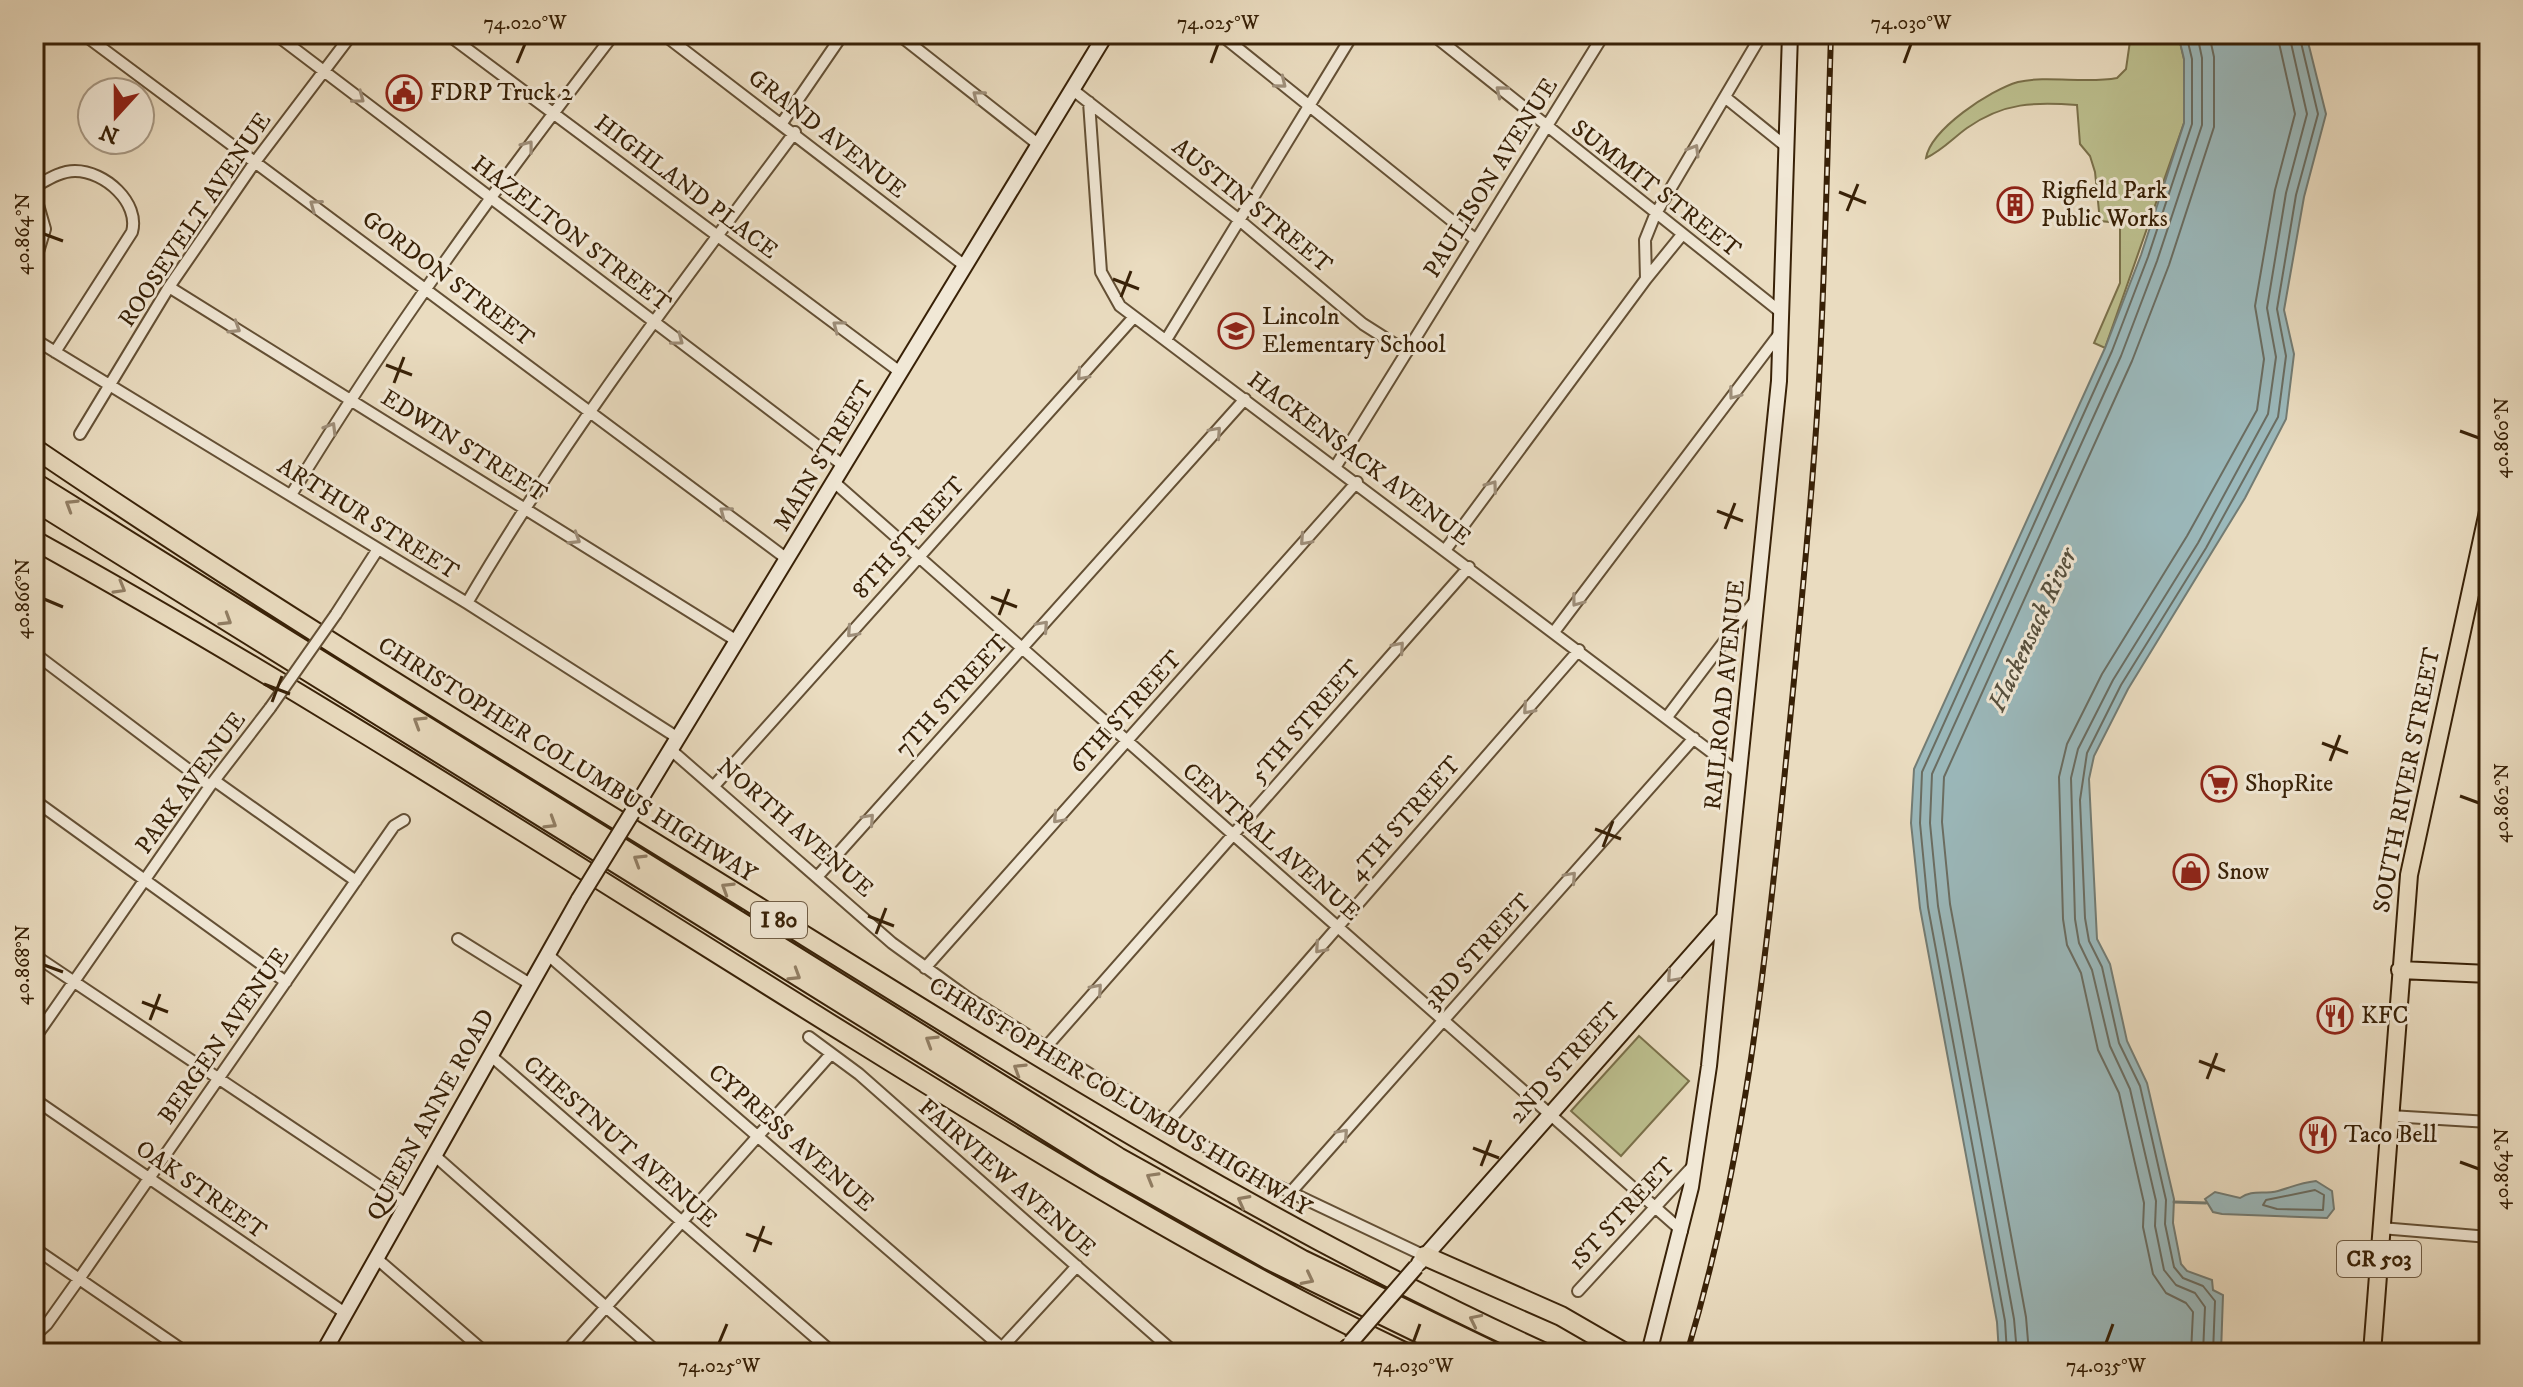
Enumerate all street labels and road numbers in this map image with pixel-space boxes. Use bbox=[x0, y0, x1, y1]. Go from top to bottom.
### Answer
street label: GRAND AVENUE bbox=[742, 63, 912, 205]
street label: PAULISON AVENUE bbox=[1417, 72, 1565, 284]
street label: ROOSEVELT AVENUE bbox=[112, 107, 278, 333]
street label: HIGHLAND PLACE bbox=[588, 108, 784, 266]
street label: SUMMIT STREET bbox=[1565, 113, 1747, 265]
street label: AUSTIN STREET bbox=[1166, 132, 1338, 280]
street label: HAZELTON STREET bbox=[465, 149, 677, 319]
street label: GORDON STREET bbox=[356, 204, 540, 354]
street label: HACKENSACK AVENUE bbox=[1241, 365, 1477, 553]
street label: MAIN STREET bbox=[767, 375, 881, 537]
street label: EDWIN STREET bbox=[375, 383, 553, 509]
street label: ARTHUR STREET bbox=[272, 451, 464, 587]
street label: 8TH STREET bbox=[846, 471, 972, 605]
street label: RAILROAD AVENUE bbox=[1698, 578, 1752, 812]
street label: 7TH STREET bbox=[889, 628, 1015, 764]
street label: CHRISTOPHER COLUMBUS HIGHWAY bbox=[372, 630, 763, 890]
street label: 6TH STREET bbox=[1063, 644, 1189, 780]
street label: SOUTH RIVER STREET bbox=[2367, 645, 2447, 915]
street label: 5TH STREET bbox=[1244, 654, 1368, 790]
street label: PARK AVENUE bbox=[129, 706, 253, 860]
street label: 4TH STREET bbox=[1342, 750, 1468, 888]
street label: NORTH AVENUE bbox=[711, 752, 879, 904]
street label: CENTRAL AVENUE bbox=[1176, 756, 1366, 928]
street label: 3RD STREET bbox=[1418, 887, 1538, 1017]
road number: I 80 bbox=[751, 902, 807, 938]
street label: BERGEN AVENUE bbox=[152, 942, 296, 1130]
street label: CHRISTOPHER COLUMBUS HIGHWAY bbox=[923, 971, 1318, 1224]
street label: 2ND STREET bbox=[1503, 996, 1627, 1130]
street label: QUEEN ANNE ROAD bbox=[360, 1004, 502, 1226]
street label: CHESTNUT AVENUE bbox=[517, 1049, 723, 1235]
street label: CYPRESS AVENUE bbox=[702, 1058, 880, 1218]
street label: FAIRVIEW AVENUE bbox=[912, 1093, 1102, 1263]
street label: OAK STREET bbox=[130, 1134, 272, 1246]
street label: 1ST STREET bbox=[1562, 1151, 1682, 1277]
road number: CR 503 bbox=[2337, 1241, 2421, 1277]

